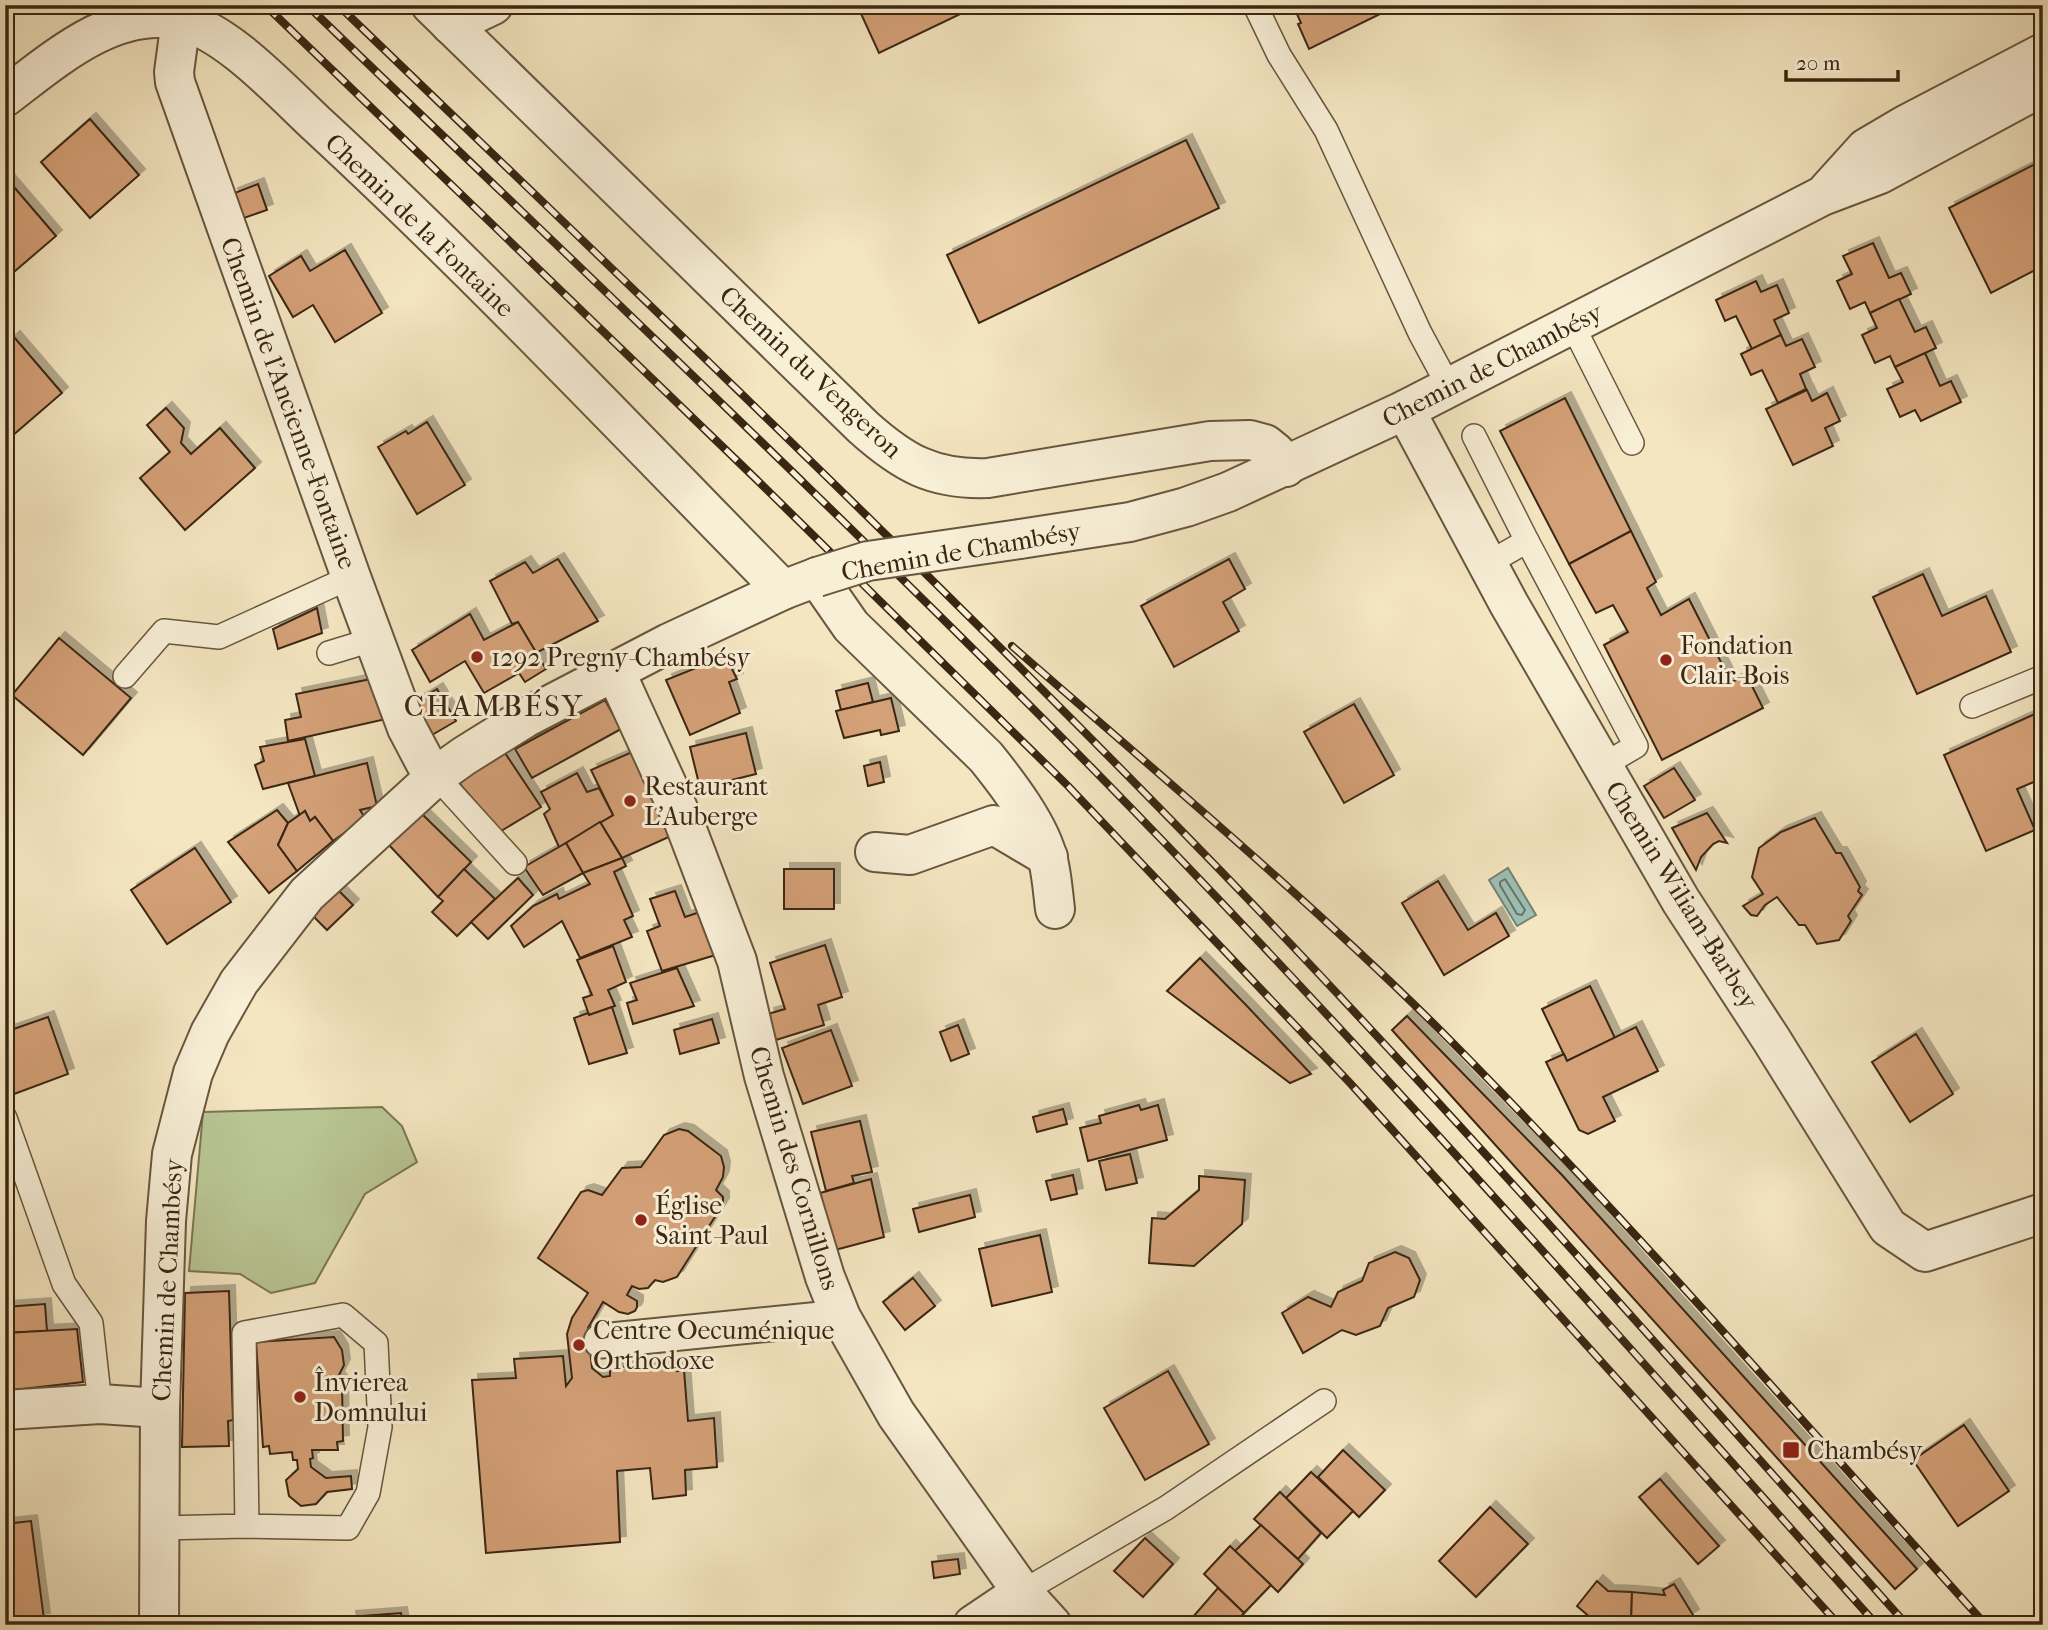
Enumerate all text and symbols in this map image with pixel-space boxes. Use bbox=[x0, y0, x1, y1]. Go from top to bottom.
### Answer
scale bar bbox=[1786, 38, 1898, 82]
text: 20 m bbox=[1796, 51, 1841, 75]
street label: Chemin de la Fontaine bbox=[319, 127, 521, 324]
street label: Chemin de l'Ancienne-Fontaine bbox=[214, 233, 363, 573]
street label: Chemin du Vengeron bbox=[713, 280, 908, 465]
street label: Chemin de Chambésy bbox=[1377, 296, 1608, 434]
street label: Chemin de Chambésy bbox=[839, 515, 1084, 588]
place label: Fondation Clair-Bois bbox=[1680, 630, 1793, 691]
place label: 1292 Pregny-Chambésy bbox=[491, 642, 751, 673]
marker: 1292 Pregny-Chambésy bbox=[469, 649, 485, 665]
marker: Fondation Clair-Bois bbox=[1658, 652, 1674, 668]
district label: CHAMBÉSY bbox=[404, 689, 584, 724]
place label: Restaurant L'Auberge bbox=[644, 771, 769, 832]
street label: Chemin Wiliam-Barbey bbox=[1599, 776, 1765, 1016]
marker: Restaurant L'Auberge bbox=[622, 793, 638, 809]
street label: Chemin des Cornillons bbox=[743, 1043, 846, 1294]
street label: Chemin de Chambésy bbox=[146, 1157, 189, 1402]
place label: Église Saint-Paul bbox=[655, 1189, 768, 1251]
marker: Église Saint-Paul bbox=[633, 1212, 649, 1228]
place label: Centre Oecuménique Orthodoxe bbox=[593, 1315, 835, 1376]
marker: Centre Oecuménique Orthodoxe bbox=[571, 1337, 587, 1353]
place label: Învierea Domnului bbox=[314, 1366, 428, 1428]
marker: Învierea Domnului bbox=[292, 1389, 308, 1405]
place label: Chambésy bbox=[1807, 1435, 1924, 1466]
marker: Chambésy bbox=[1781, 1440, 1801, 1460]

